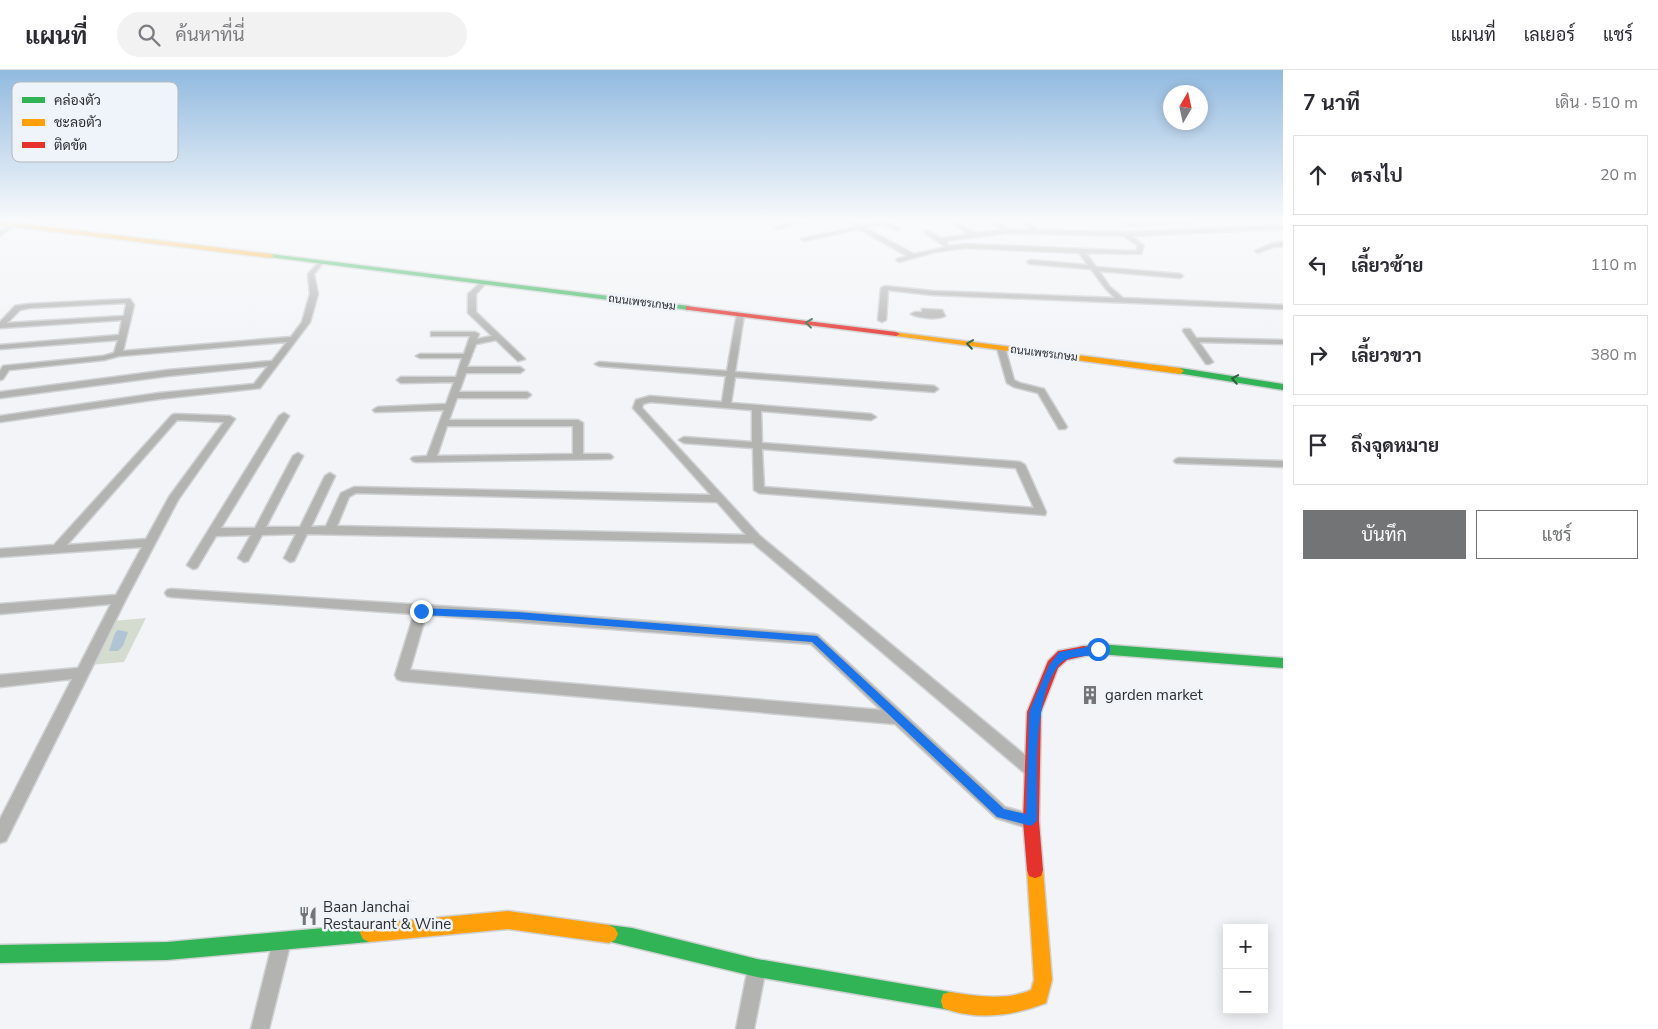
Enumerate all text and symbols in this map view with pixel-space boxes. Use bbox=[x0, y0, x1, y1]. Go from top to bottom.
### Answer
search box bbox=[117, 12, 467, 57]
text: แผนที่ bbox=[25, 20, 87, 52]
icon: search bbox=[135, 21, 163, 49]
text: ค้นหาที่นี่ bbox=[175, 22, 245, 48]
text: แผนที่ bbox=[1451, 23, 1496, 47]
text: เลเยอร์ bbox=[1524, 23, 1575, 47]
text: แชร์ bbox=[1603, 23, 1633, 47]
legend bbox=[12, 82, 178, 162]
north arrow bbox=[1163, 85, 1208, 130]
text: 7 นาที bbox=[1303, 89, 1360, 117]
text: คล่องตัว bbox=[54, 91, 101, 110]
text: เดิน · 510 m bbox=[1555, 92, 1638, 114]
text: ชะลอตัว bbox=[54, 113, 102, 132]
text: ติดขัด bbox=[54, 136, 87, 155]
icon: ahead bbox=[1304, 161, 1332, 189]
text: ตรงไป bbox=[1351, 163, 1403, 189]
text: 20 m bbox=[1600, 164, 1637, 186]
icon: left bbox=[1304, 251, 1332, 279]
text: เลี้ยวซ้าย bbox=[1351, 253, 1423, 279]
text: 110 m bbox=[1590, 254, 1637, 276]
street label: ถนนเพชรเกษม bbox=[607, 291, 676, 314]
one-way arrow bbox=[804, 318, 812, 329]
one-way arrow bbox=[966, 339, 974, 350]
icon: right bbox=[1304, 341, 1332, 369]
street label: ถนนเพชรเกษม bbox=[1009, 342, 1078, 365]
text: เลี้ยวขวา bbox=[1351, 343, 1422, 369]
text: 380 m bbox=[1590, 344, 1637, 366]
one-way arrow bbox=[1231, 374, 1239, 384]
icon: arrive bbox=[1304, 431, 1332, 459]
text: ถึงจุดหมาย bbox=[1351, 433, 1439, 459]
button: บันทึก bbox=[1303, 510, 1466, 559]
button: แชร์ bbox=[1476, 510, 1638, 559]
route end bbox=[410, 600, 433, 623]
route start bbox=[1087, 638, 1110, 661]
building icon: garden market bbox=[1079, 684, 1101, 706]
place label: garden market bbox=[1105, 685, 1204, 705]
place label: Baan Janchai Restaurant & Wine bbox=[323, 897, 451, 934]
restaurant icon: Baan Janchai Restaurant & Wine bbox=[297, 905, 319, 927]
map controls bbox=[1223, 924, 1268, 1014]
button: + bbox=[1223, 924, 1268, 969]
button: − bbox=[1223, 969, 1268, 1014]

